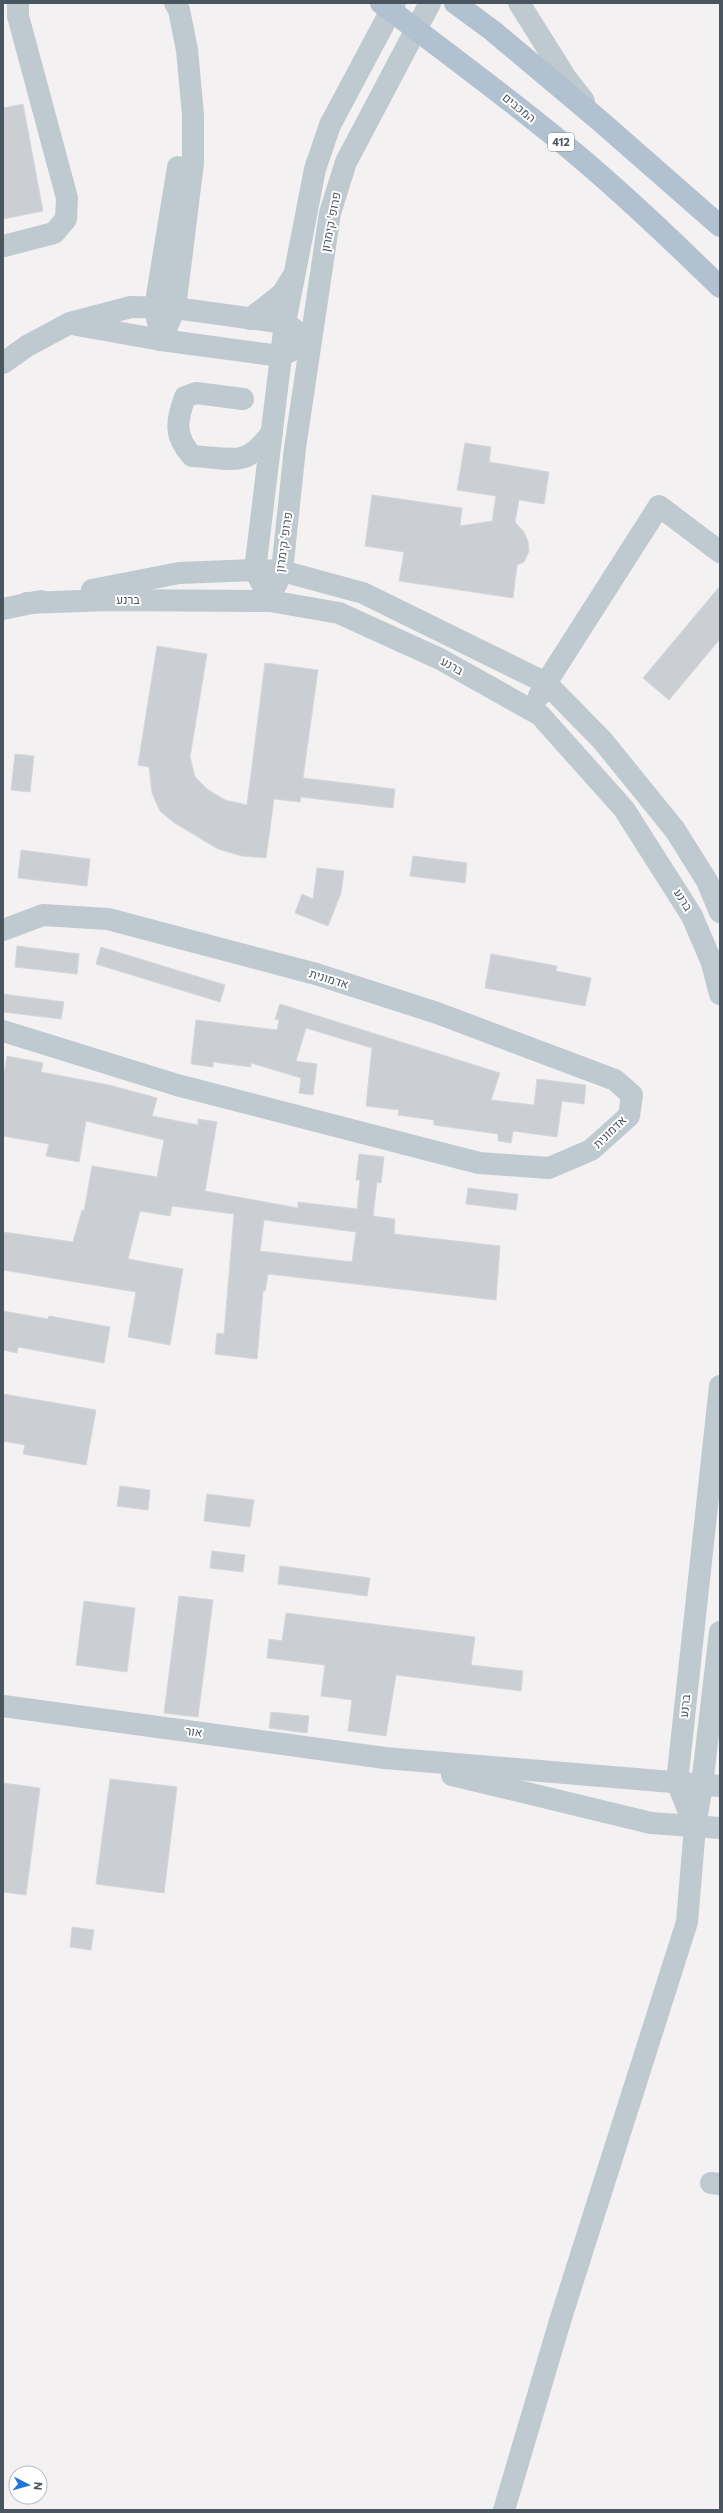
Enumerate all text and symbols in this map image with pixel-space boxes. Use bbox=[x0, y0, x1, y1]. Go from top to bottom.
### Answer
street label: המכבים bbox=[500, 90, 539, 125]
road number: 412 bbox=[548, 133, 574, 151]
street label: פרופ' קימרון bbox=[317, 191, 343, 253]
street label: פרופ' קימרון bbox=[272, 511, 294, 573]
street label: ברנע bbox=[116, 592, 140, 606]
street label: ברנע bbox=[439, 653, 467, 677]
street label: ברנע bbox=[672, 886, 696, 914]
street label: אדמונית bbox=[308, 965, 351, 991]
street label: אדמונית bbox=[590, 1112, 629, 1150]
street label: ברנע bbox=[676, 1693, 692, 1718]
street label: אור bbox=[185, 1723, 204, 1739]
north arrow bbox=[8, 2465, 48, 2505]
text: N bbox=[32, 2481, 45, 2491]

